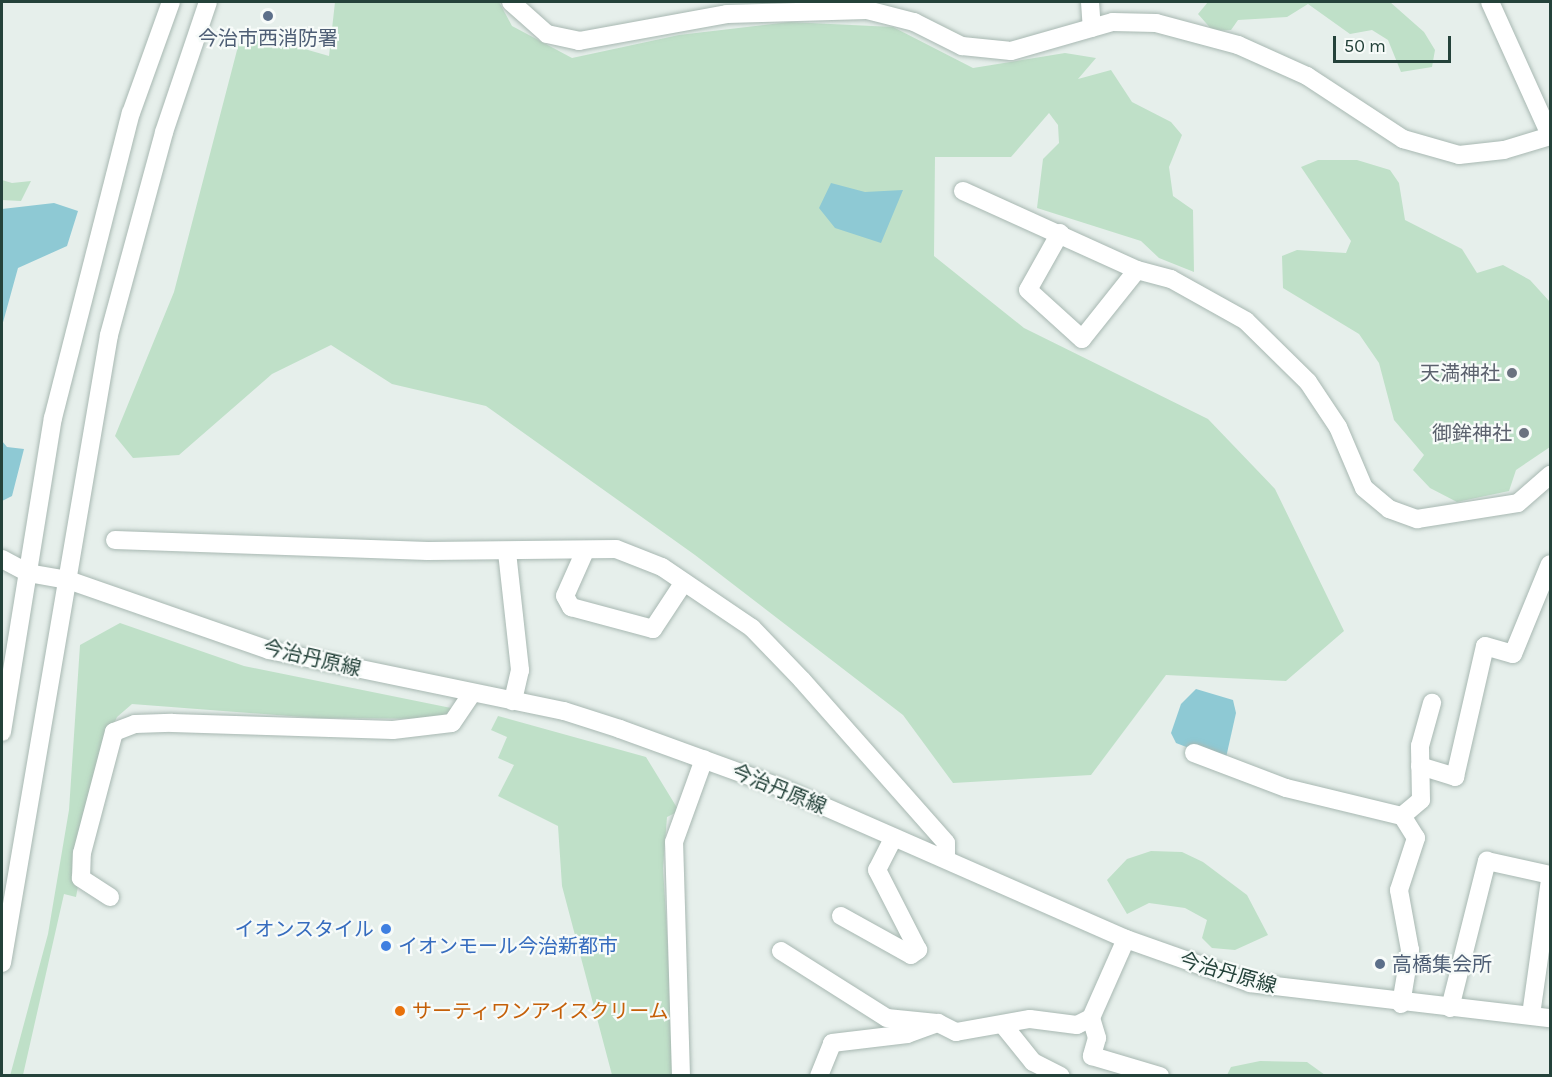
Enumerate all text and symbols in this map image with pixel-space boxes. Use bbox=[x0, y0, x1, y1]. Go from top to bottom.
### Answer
marker: 今治市西消防署 bbox=[261, 9, 275, 23]
scale bar bbox=[1336, 24, 1454, 62]
place label: 今治市西消防署 bbox=[198, 26, 338, 50]
text: 50 m bbox=[1344, 35, 1386, 57]
place label: 天満神社 bbox=[1420, 361, 1500, 385]
marker: 天満神社 bbox=[1505, 366, 1519, 380]
place label: 御鉾神社 bbox=[1432, 421, 1512, 445]
marker: 御鉾神社 bbox=[1517, 426, 1531, 440]
street label: 今治丹原線 bbox=[261, 635, 363, 681]
street label: 今治丹原線 bbox=[728, 759, 830, 819]
place label: イオンスタイル bbox=[234, 917, 374, 941]
marker: イオンスタイル bbox=[379, 922, 393, 936]
place label: イオンモール今治新都市 bbox=[398, 934, 618, 958]
marker: イオンモール今治新都市 bbox=[379, 939, 393, 953]
street label: 今治丹原線 bbox=[1177, 948, 1279, 998]
place label: 高橋集会所 bbox=[1392, 952, 1492, 976]
marker: 高橋集会所 bbox=[1373, 957, 1387, 971]
place label: サーティワンアイスクリーム bbox=[412, 999, 672, 1023]
marker: サーティワンアイスクリーム bbox=[393, 1004, 407, 1018]

